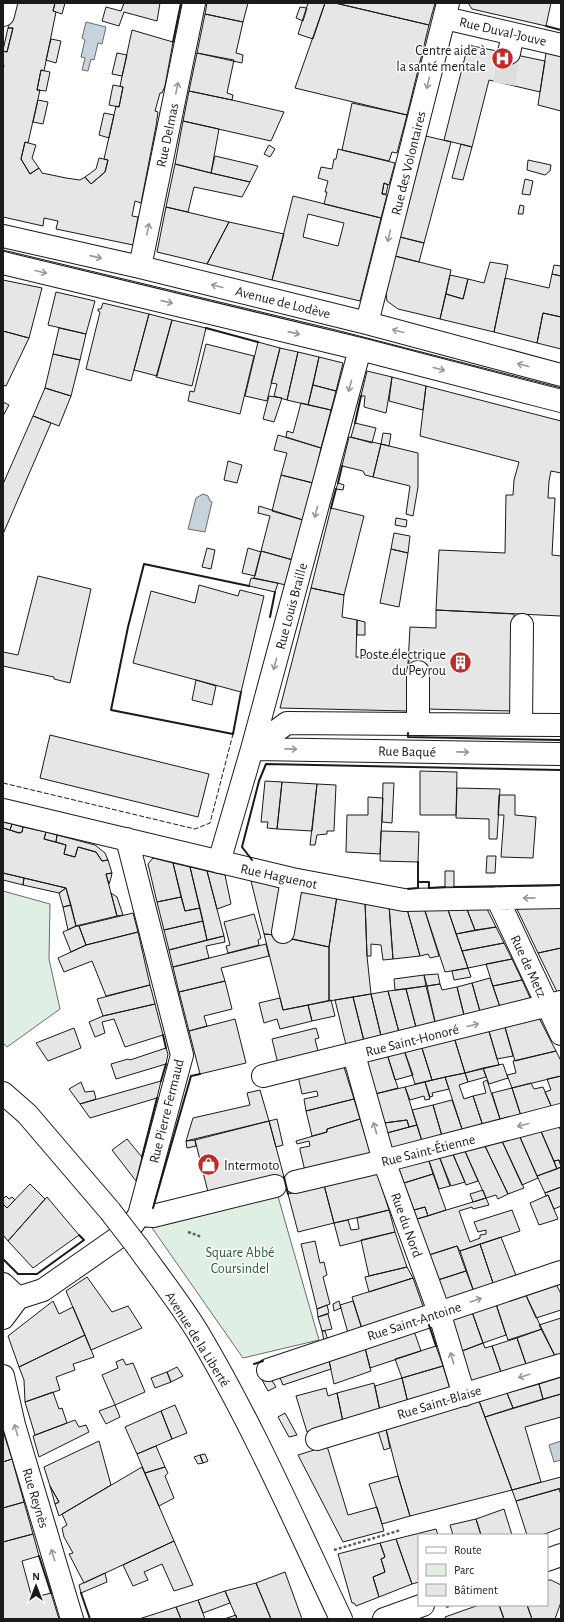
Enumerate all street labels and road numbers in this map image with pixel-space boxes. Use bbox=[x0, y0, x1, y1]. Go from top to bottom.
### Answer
street label: Rue Duval-Jouve bbox=[458, 15, 548, 49]
street label: Rue Delmas bbox=[154, 102, 182, 169]
street label: Rue des Volontaires bbox=[389, 110, 429, 217]
street label: Avenue de Lodève bbox=[234, 284, 332, 322]
street label: Rue Louis Braille bbox=[274, 562, 310, 651]
street label: Rue Baqué bbox=[378, 744, 436, 760]
street label: Rue Haguenot bbox=[239, 862, 319, 892]
street label: Rue de Metz bbox=[508, 933, 549, 1000]
street label: Rue Saint-Honoré bbox=[364, 1023, 460, 1059]
street label: Rue Pierre Fermaud bbox=[147, 1058, 187, 1165]
street label: Rue Saint-Étienne bbox=[379, 1130, 477, 1169]
street label: Rue du Nord bbox=[388, 1191, 424, 1260]
street label: Avenue de la Liberté bbox=[162, 1289, 232, 1390]
street label: Rue Saint-Antoine bbox=[366, 1300, 463, 1344]
street label: Rue Saint-Blaise bbox=[395, 1383, 483, 1422]
street label: Rue Reynès bbox=[19, 1467, 51, 1530]

